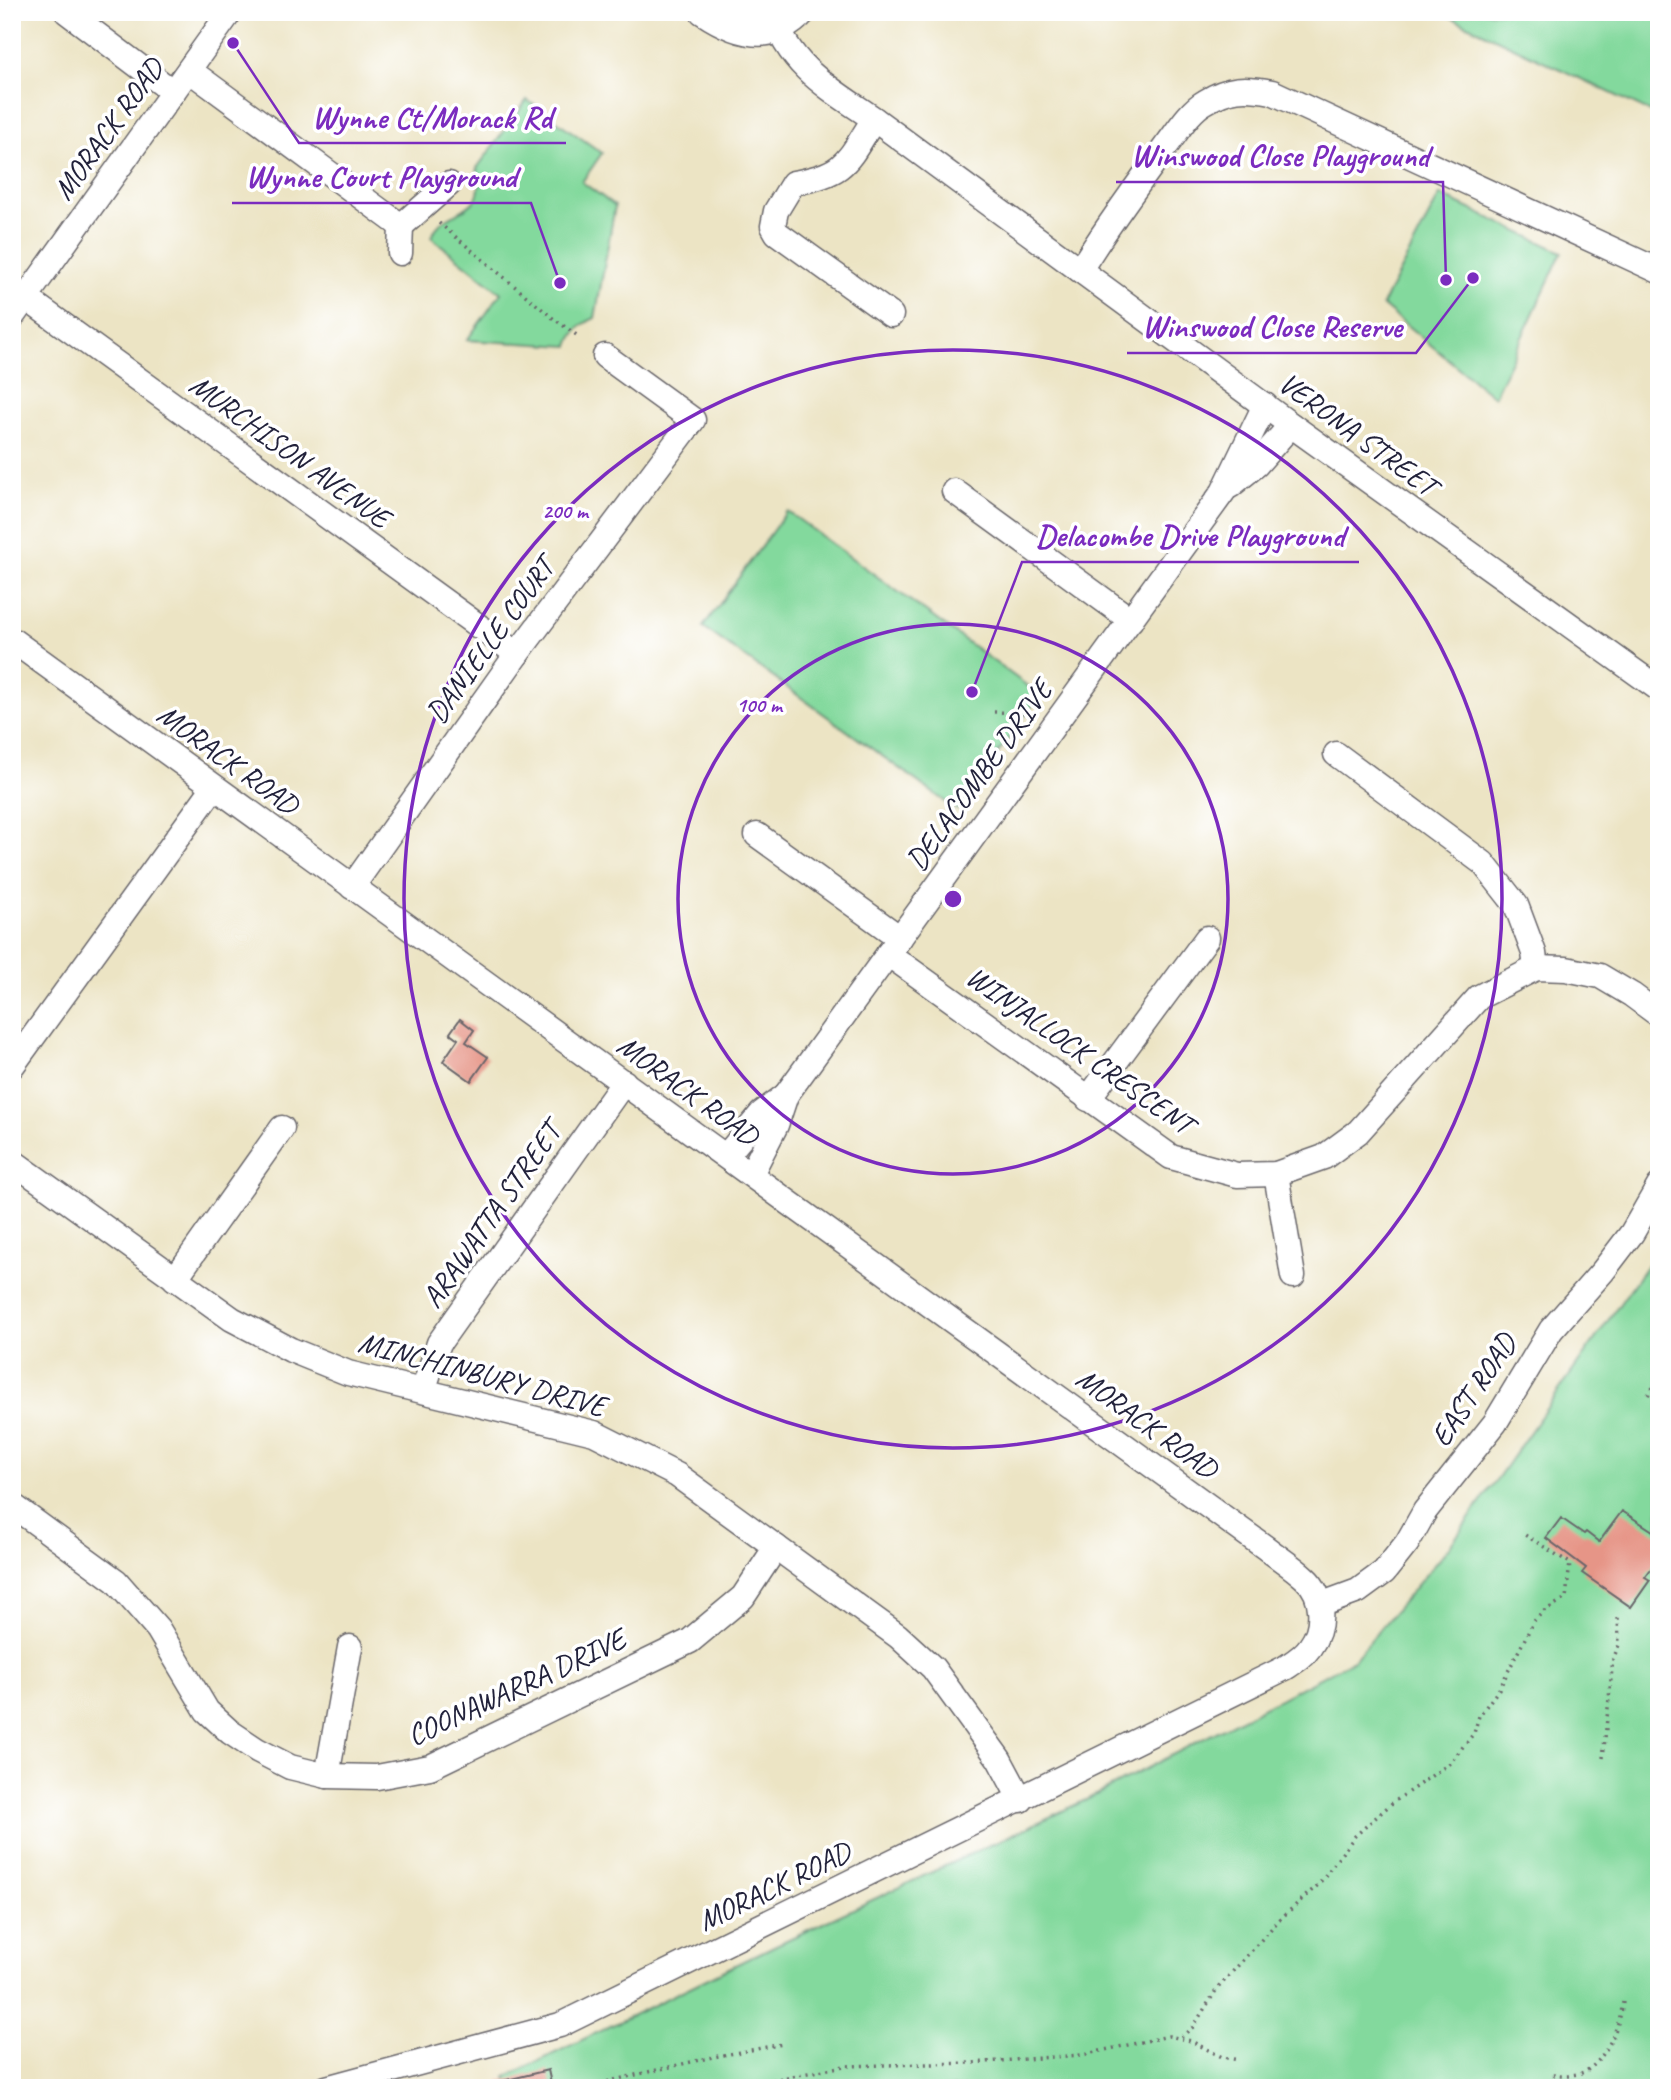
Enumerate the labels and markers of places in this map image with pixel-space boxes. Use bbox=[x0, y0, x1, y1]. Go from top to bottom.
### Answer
callout: Wynne Ct/Morack Rd bbox=[299, 90, 566, 143]
callout: Winswood Close Playground bbox=[1116, 129, 1443, 182]
callout: Wynne Court Playground bbox=[232, 150, 531, 203]
callout: Winswood Close Reserve bbox=[1127, 300, 1416, 353]
callout: Delacombe Drive Playground bbox=[1022, 509, 1359, 562]
centre of rings bbox=[941, 887, 965, 911]

